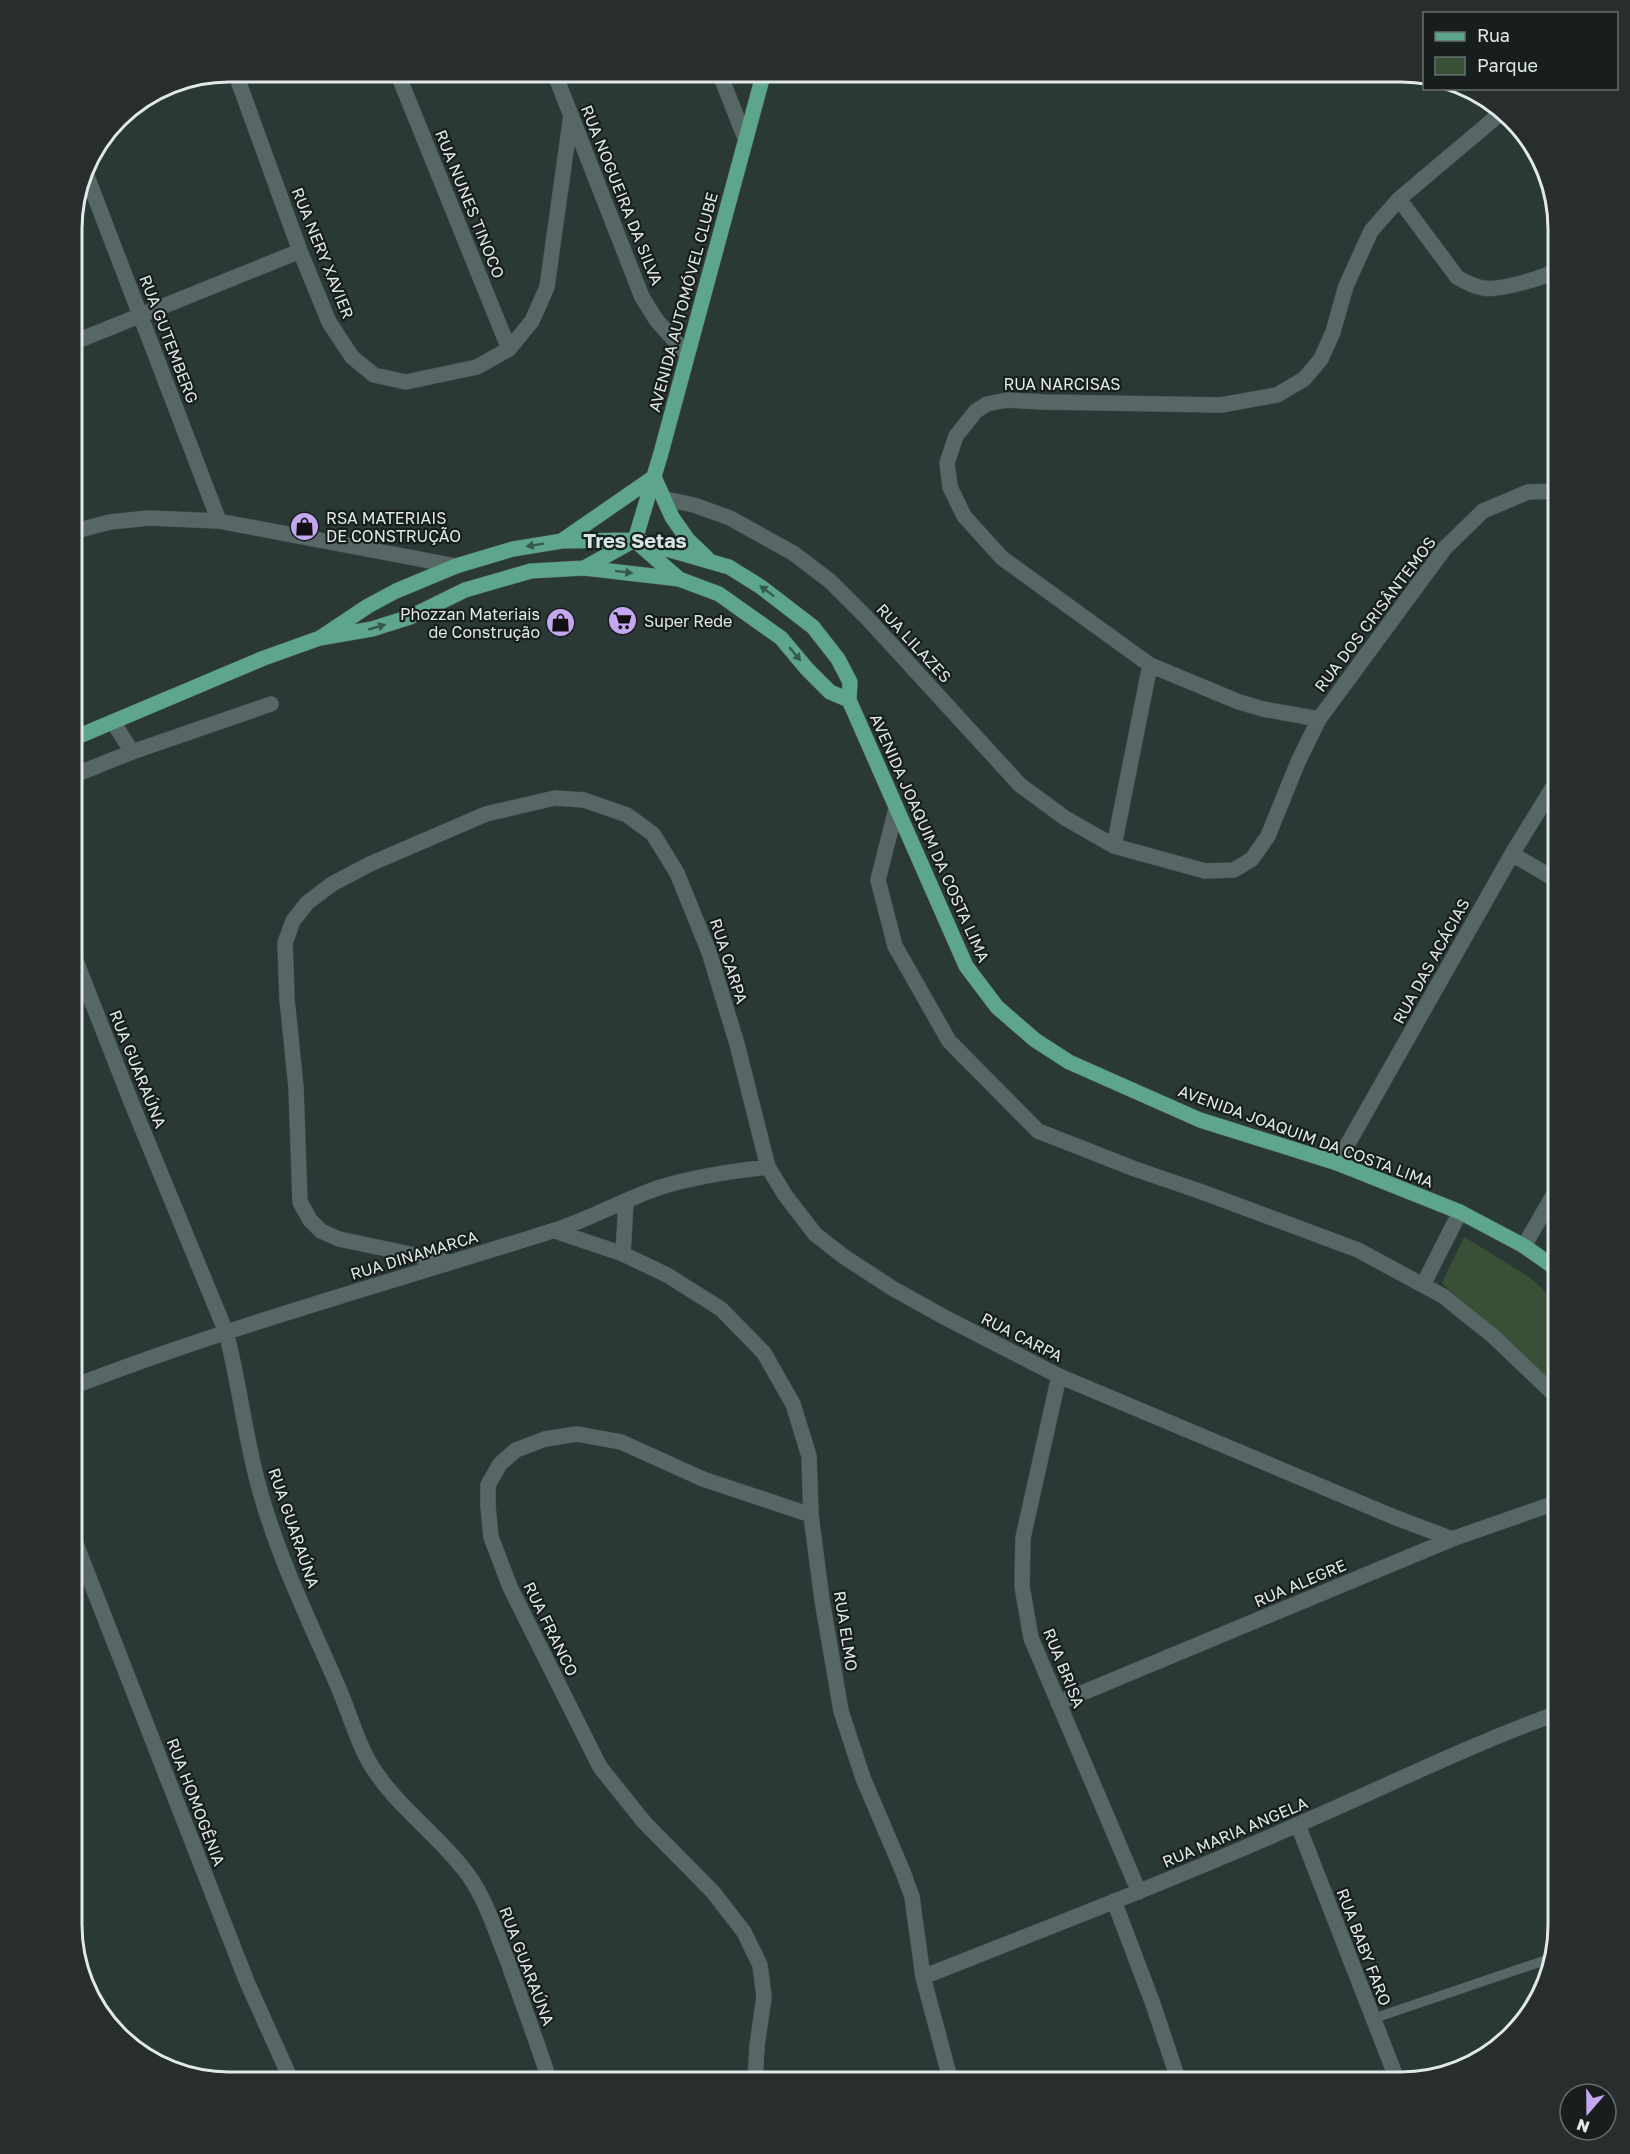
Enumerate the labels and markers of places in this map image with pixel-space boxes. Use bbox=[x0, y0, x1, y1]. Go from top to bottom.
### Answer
place label: RSA MATERIAIS DE CONSTRUÇÃO bbox=[326, 508, 461, 546]
shop icon: RSA MATERIAIS DE CONSTRUÇÃO bbox=[289, 511, 321, 543]
place label: Phozzan Materiais de Construção bbox=[400, 604, 540, 642]
supermarket icon: Super Rede bbox=[607, 605, 639, 637]
shop icon: Phozzan Materiais de Construção bbox=[545, 607, 577, 639]
place label: Super Rede bbox=[644, 611, 732, 631]

